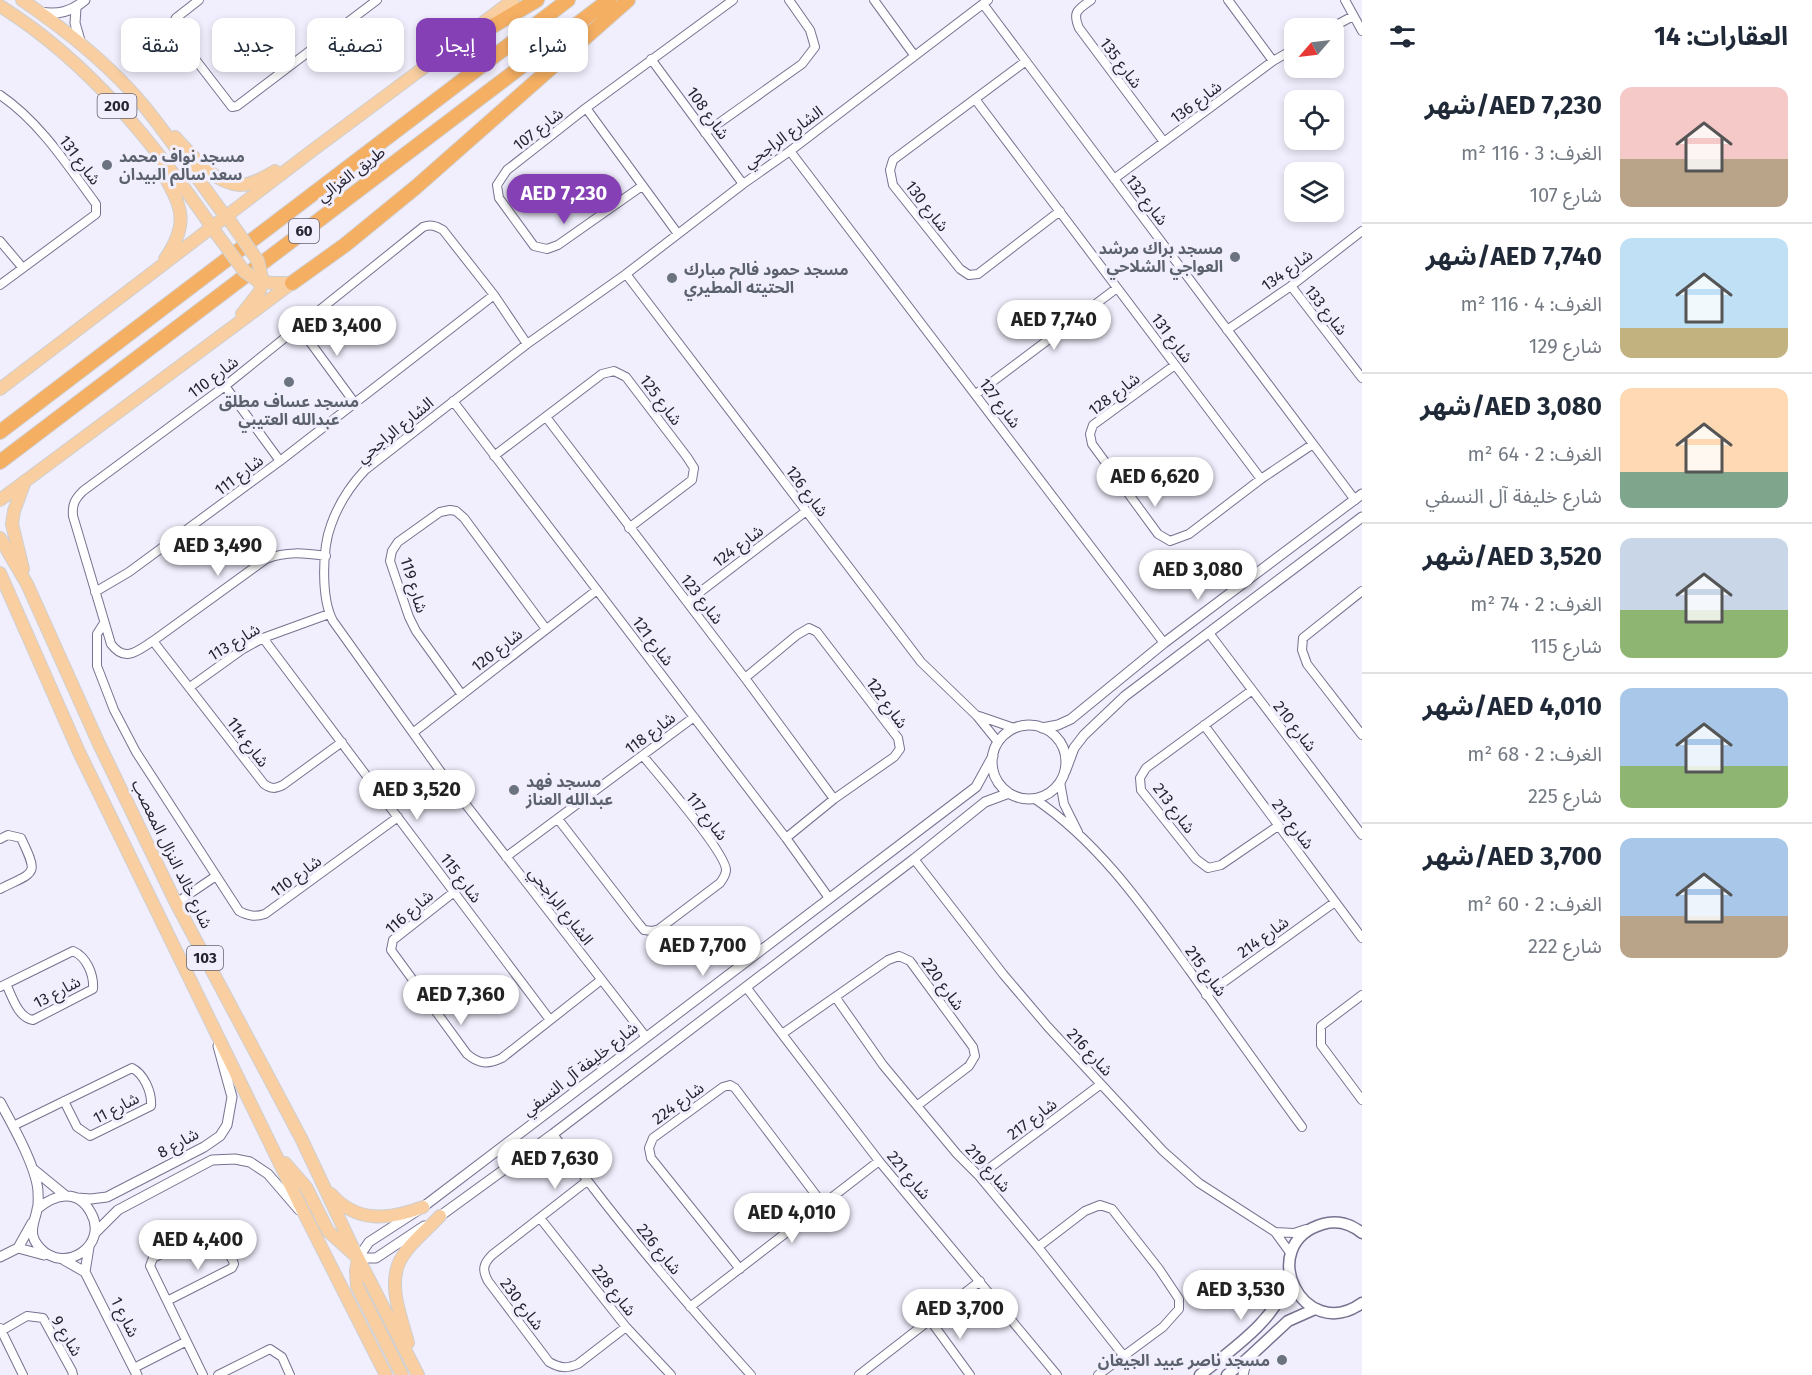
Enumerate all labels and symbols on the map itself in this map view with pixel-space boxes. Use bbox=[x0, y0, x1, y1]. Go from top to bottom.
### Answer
north arrow bbox=[1284, 18, 1344, 78]
street label: شارع 135 bbox=[1093, 34, 1146, 94]
street label: شارع 136 bbox=[1167, 77, 1227, 130]
street label: شارع 108 bbox=[680, 83, 733, 145]
road number: 200 bbox=[98, 94, 136, 118]
street label: الشارع الراجحي bbox=[740, 102, 828, 175]
street label: شارع 107 bbox=[509, 104, 569, 157]
street label: شارع 131 bbox=[53, 132, 105, 190]
street label: طريق الغزالي bbox=[313, 142, 391, 208]
place label: مسجد نواف محمد سعد سالم البيدان bbox=[119, 147, 245, 187]
marker: مسجد نواف محمد سعد سالم البيدان bbox=[100, 158, 114, 172]
street label: شارع 132 bbox=[1120, 171, 1172, 231]
pin: AED 7,230 bbox=[495, 174, 633, 225]
street label: شارع 130 bbox=[899, 177, 953, 237]
road number: 60 bbox=[289, 219, 319, 243]
place label: مسجد براك مرشد العواجي الشلاحي bbox=[1099, 239, 1223, 279]
street label: شارع 134 bbox=[1258, 245, 1318, 297]
marker: مسجد براك مرشد العواجي الشلاحي bbox=[1228, 250, 1242, 264]
place label: مسجد حمود فالح مبارك الحتيته المطيري bbox=[684, 260, 849, 300]
marker: مسجد حمود فالح مبارك الحتيته المطيري bbox=[665, 271, 679, 285]
street label: شارع 133 bbox=[1298, 281, 1351, 341]
pin: AED 7,740 bbox=[985, 300, 1123, 351]
pin: AED 3,400 bbox=[268, 306, 406, 357]
street label: شارع 131 bbox=[1145, 310, 1197, 368]
street label: شارع 110 bbox=[184, 352, 244, 404]
street label: شارع 128 bbox=[1085, 369, 1145, 422]
street label: شارع 125 bbox=[633, 371, 686, 431]
street label: شارع 127 bbox=[973, 374, 1025, 433]
marker: مسجد عساف مطلق عبدالله العتيبي bbox=[282, 375, 296, 389]
place label: مسجد عساف مطلق عبدالله العتيبي bbox=[219, 392, 359, 432]
street label: الشارع الراجحي bbox=[353, 393, 439, 469]
street label: شارع 111 bbox=[211, 451, 269, 502]
pin: AED 6,620 bbox=[1086, 457, 1224, 508]
street label: شارع 126 bbox=[779, 462, 832, 522]
street label: شارع 124 bbox=[709, 521, 769, 574]
pin: AED 3,490 bbox=[149, 526, 287, 577]
pin: AED 3,080 bbox=[1129, 550, 1267, 601]
street label: شارع 119 bbox=[394, 555, 431, 616]
street label: شارع 123 bbox=[674, 570, 727, 630]
street label: شارع 121 bbox=[626, 613, 678, 671]
street label: شارع 113 bbox=[205, 619, 265, 667]
street label: شارع 120 bbox=[468, 624, 528, 678]
street label: شارع 122 bbox=[860, 674, 912, 734]
street label: شارع 210 bbox=[1267, 697, 1321, 757]
street label: شارع 118 bbox=[621, 708, 681, 760]
street label: 114 شارع bbox=[221, 713, 273, 773]
pin: AED 3,520 bbox=[348, 770, 486, 821]
place label: مسجد فهد عبدالله العناز bbox=[525, 772, 613, 809]
street label: شارع خالد النزال المعصب bbox=[125, 776, 216, 933]
street label: شارع 213 bbox=[1147, 779, 1199, 839]
marker: مسجد فهد عبدالله العناز bbox=[507, 783, 521, 797]
street label: شارع 117 bbox=[680, 788, 732, 846]
street label: شارع 212 bbox=[1266, 795, 1318, 855]
street label: شارع 115 bbox=[434, 849, 486, 908]
street label: شارع 110 bbox=[267, 851, 327, 903]
street label: الشارع الراجحي bbox=[522, 863, 597, 951]
street label: شارع 116 bbox=[381, 886, 439, 940]
street label: شارع 214 bbox=[1234, 912, 1294, 964]
pin: AED 7,700 bbox=[634, 926, 772, 977]
street label: شارع 215 bbox=[1179, 942, 1231, 1002]
road number: 103 bbox=[187, 946, 223, 970]
street label: شارع 220 bbox=[915, 954, 968, 1016]
street label: شارع 13 bbox=[30, 972, 85, 1015]
pin: AED 7,360 bbox=[392, 975, 530, 1026]
street label: شارع خليفة آل النسفي bbox=[518, 1018, 643, 1122]
street label: شارع 216 bbox=[1061, 1024, 1117, 1082]
street label: شارع 224 bbox=[648, 1078, 709, 1131]
street label: شارع 11 bbox=[90, 1088, 144, 1130]
street label: شارع 217 bbox=[1004, 1094, 1062, 1146]
street label: شارع 8 bbox=[154, 1124, 203, 1165]
pin: AED 7,630 bbox=[486, 1139, 624, 1190]
street label: شارع 219 bbox=[959, 1140, 1015, 1198]
street label: شارع 221 bbox=[881, 1147, 935, 1205]
pin: AED 4,010 bbox=[723, 1193, 861, 1244]
pin: AED 4,400 bbox=[129, 1220, 267, 1271]
street label: شارع 226 bbox=[630, 1220, 685, 1280]
street label: شارع 228 bbox=[586, 1260, 640, 1321]
pin: AED 3,530 bbox=[1172, 1270, 1310, 1321]
street label: شارع 230 bbox=[494, 1274, 548, 1336]
pin: AED 3,700 bbox=[891, 1289, 1029, 1340]
street label: شارع 1 bbox=[104, 1294, 143, 1342]
street label: شارع 9 bbox=[45, 1312, 86, 1361]
place label: مسجد ناصر عبيد الجيعان bbox=[1098, 1351, 1270, 1370]
marker: مسجد ناصر عبيد الجيعان bbox=[1275, 1353, 1289, 1367]

